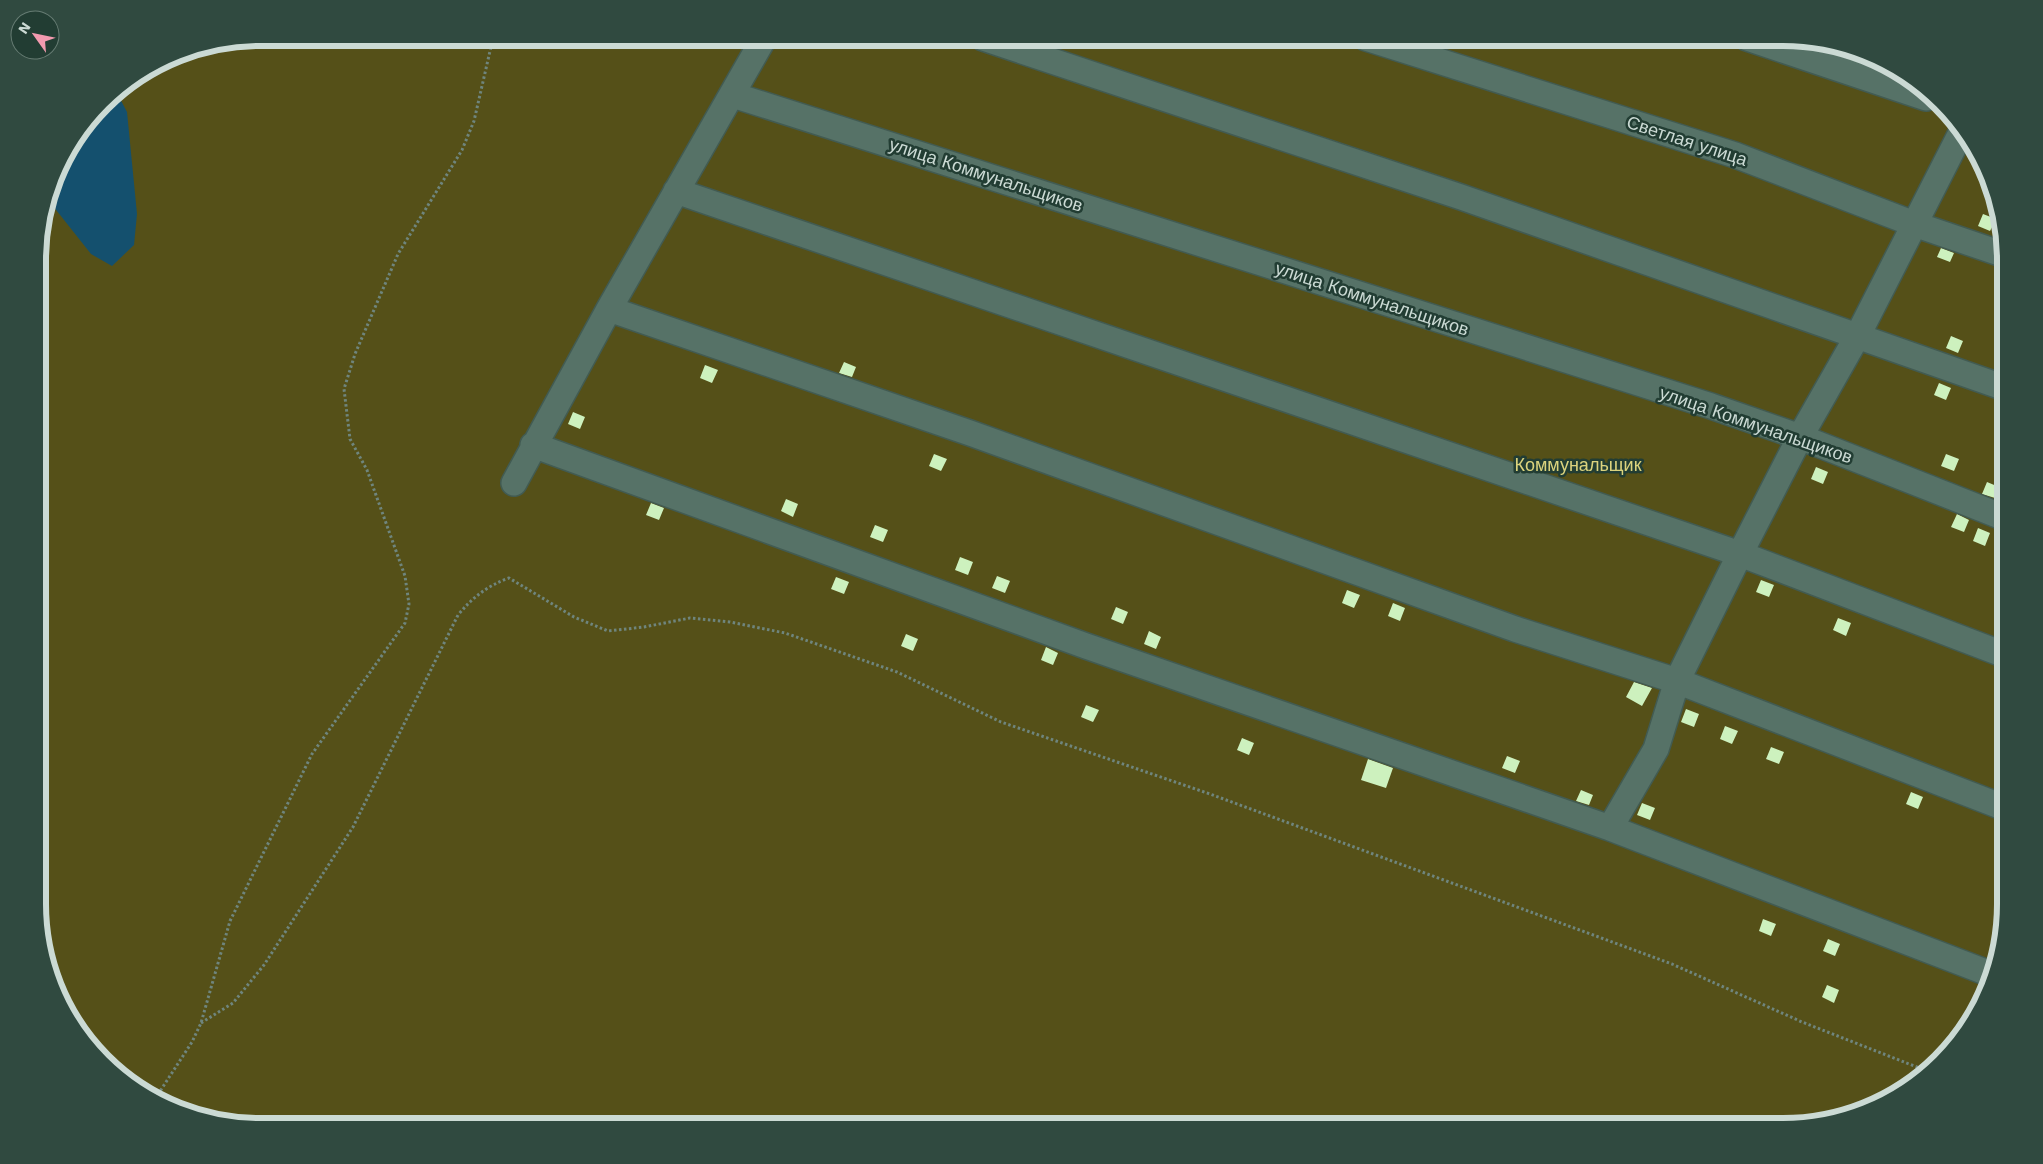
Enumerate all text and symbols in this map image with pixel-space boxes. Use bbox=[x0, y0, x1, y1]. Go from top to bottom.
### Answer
north arrow bbox=[10, 10, 60, 60]
text: N bbox=[15, 19, 34, 37]
street label: Светлая улица bbox=[1624, 111, 1751, 170]
street label: улица Коммунальщиков bbox=[887, 133, 1086, 216]
street label: улица Коммунальщиков bbox=[1273, 257, 1472, 340]
street label: улица Коммунальщиков bbox=[1657, 382, 1855, 467]
park label: Коммунальщик bbox=[1514, 454, 1642, 475]

